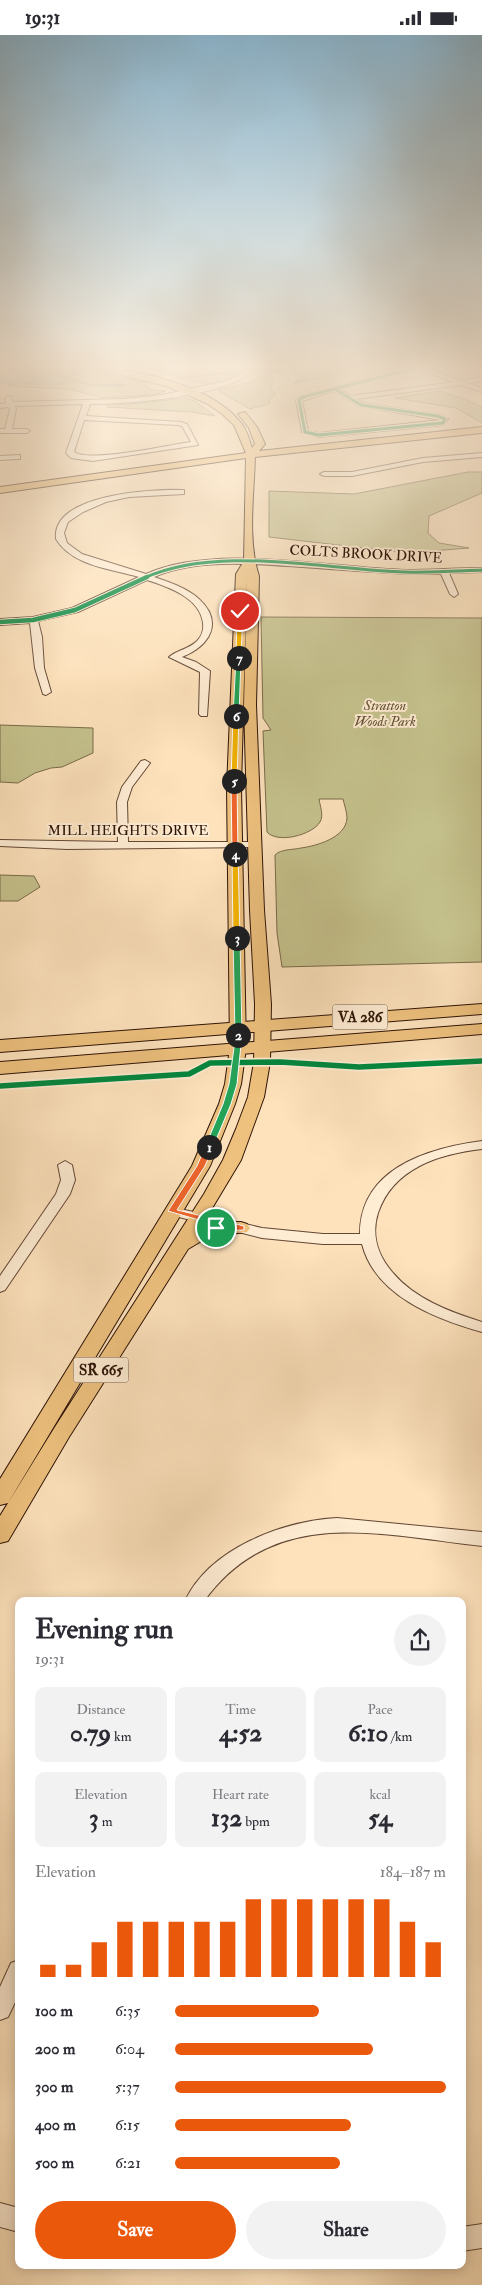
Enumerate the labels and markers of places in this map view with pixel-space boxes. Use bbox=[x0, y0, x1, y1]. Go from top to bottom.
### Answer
pin bbox=[219, 590, 261, 632]
pin: 7 bbox=[226, 645, 252, 671]
pin: 6 bbox=[224, 703, 248, 729]
pin: 5 bbox=[222, 769, 246, 793]
pin: 4 bbox=[222, 841, 248, 867]
pin: 3 bbox=[224, 925, 250, 951]
pin: 2 bbox=[226, 1023, 250, 1047]
pin: 1 bbox=[196, 1135, 222, 1159]
pin bbox=[195, 1207, 237, 1249]

